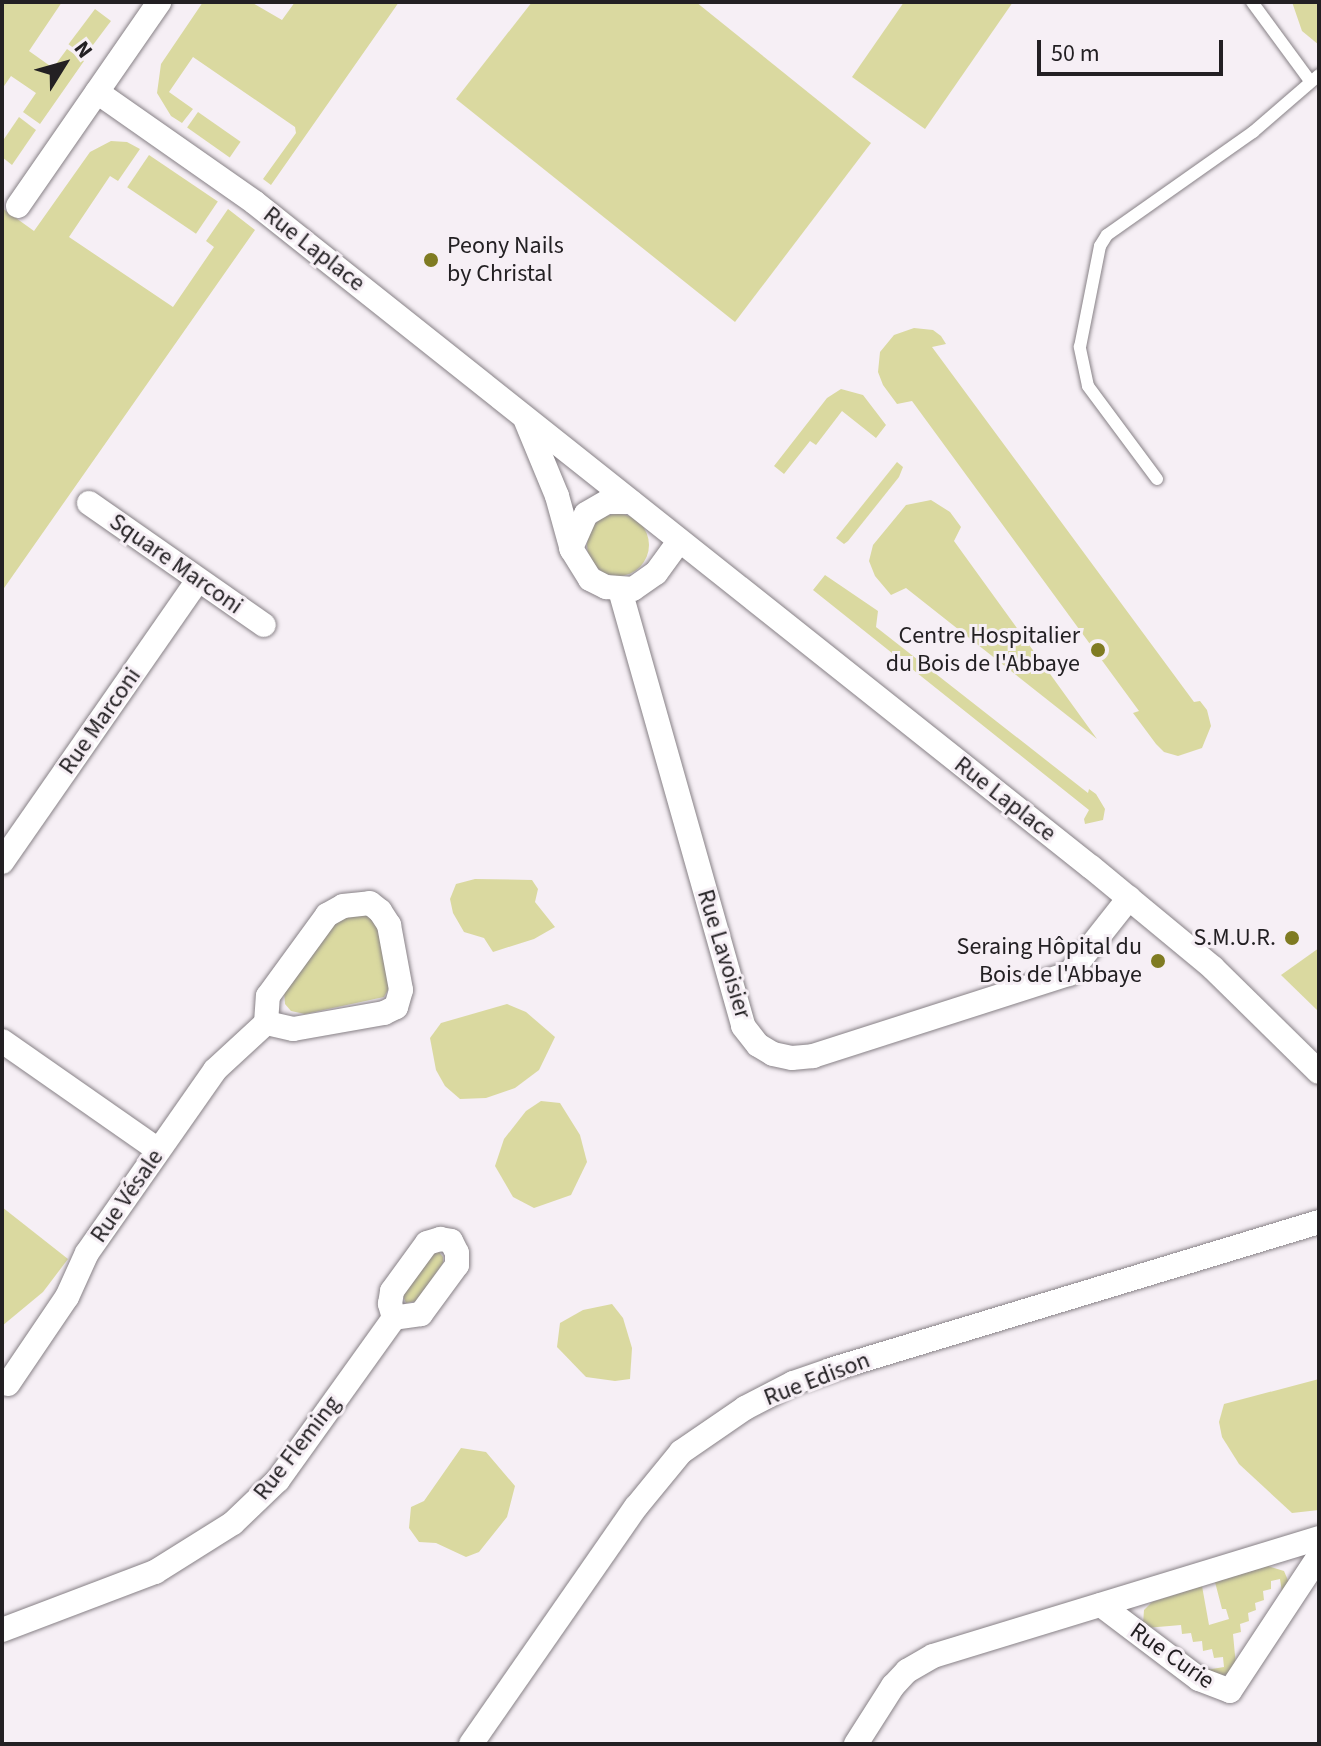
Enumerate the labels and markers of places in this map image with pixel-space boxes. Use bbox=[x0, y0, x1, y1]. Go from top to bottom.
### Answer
place label: Peony Nails by Christal bbox=[447, 232, 564, 288]
marker: Peony Nails by Christal bbox=[422, 251, 440, 269]
place label: Centre Hospitalier du Bois de l'Abbaye bbox=[886, 622, 1080, 678]
marker: Centre Hospitalier du Bois de l'Abbaye bbox=[1087, 639, 1109, 661]
place label: S.M.U.R. bbox=[1194, 924, 1276, 952]
marker: S.M.U.R. bbox=[1283, 929, 1301, 947]
place label: Seraing Hôpital du Bois de l'Abbaye bbox=[957, 933, 1142, 989]
marker: Seraing Hôpital du Bois de l'Abbaye bbox=[1149, 952, 1167, 970]

